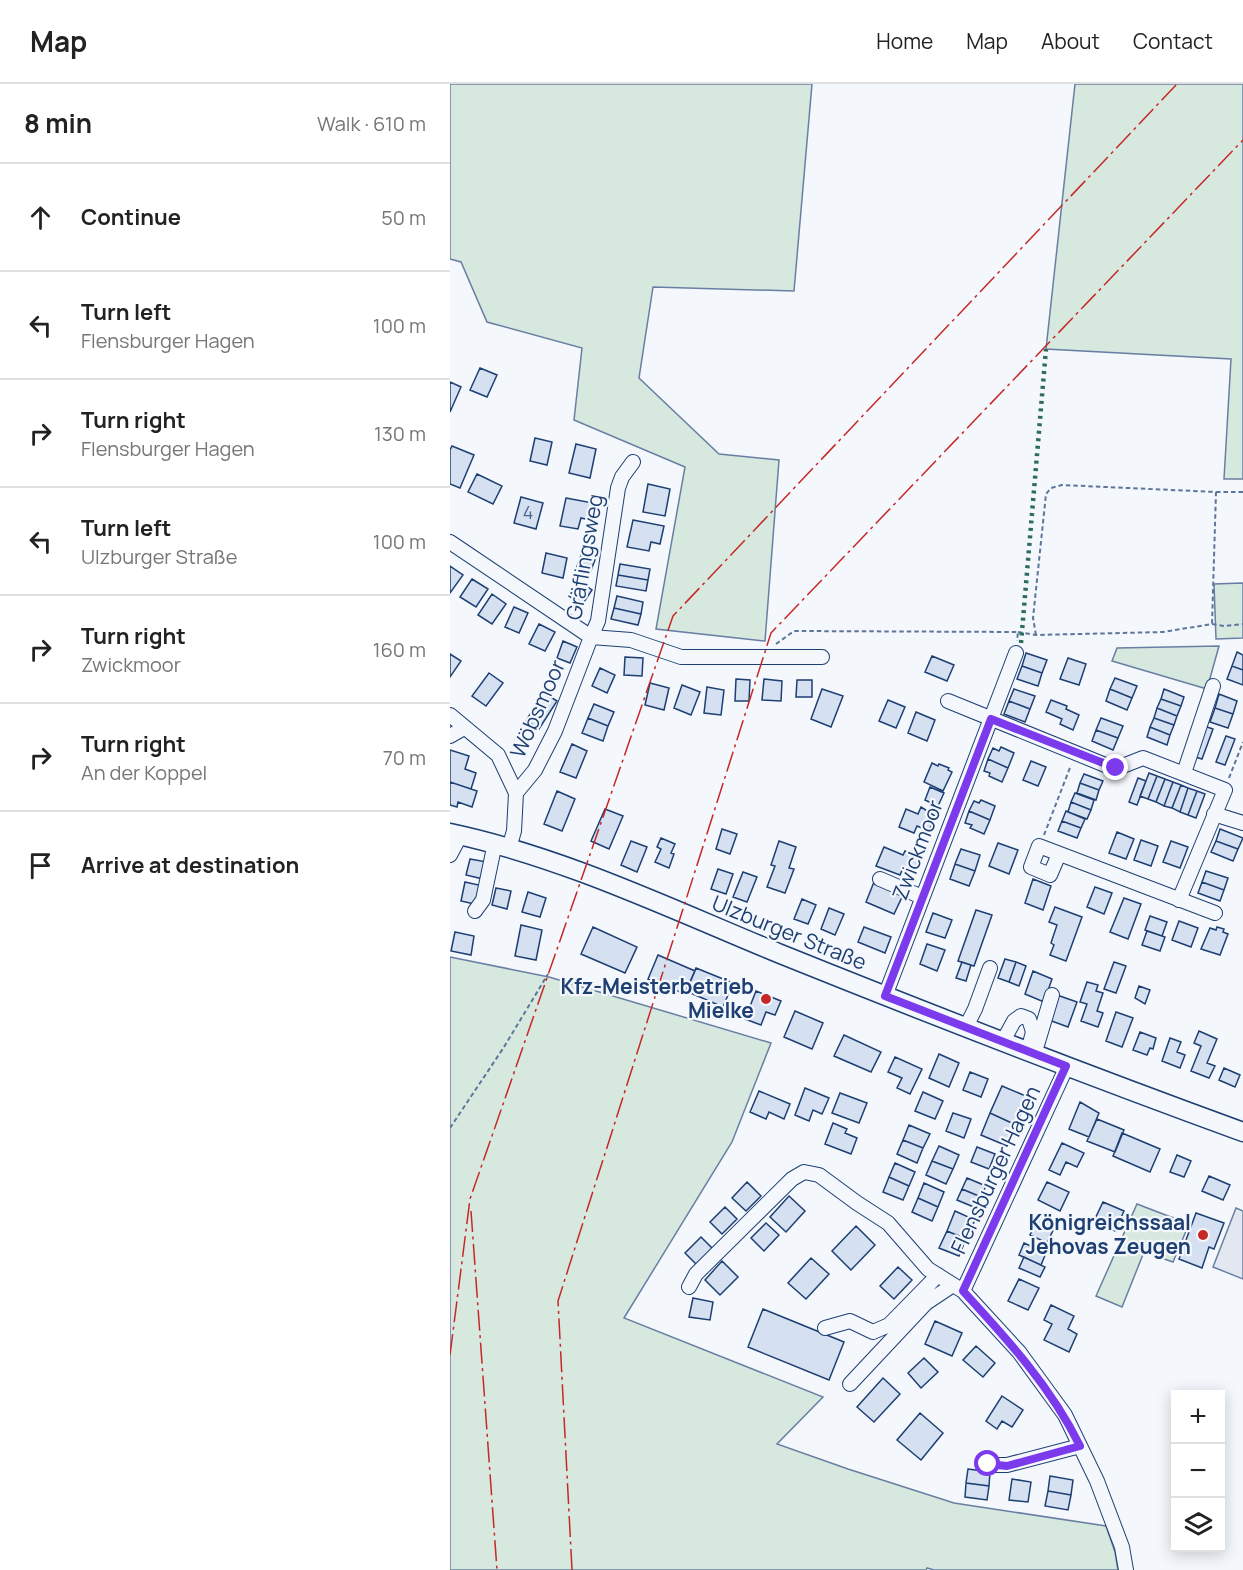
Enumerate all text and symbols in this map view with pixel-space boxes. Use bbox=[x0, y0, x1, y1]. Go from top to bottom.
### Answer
text: Map bbox=[30, 22, 87, 60]
text: Home bbox=[876, 27, 933, 55]
text: Map bbox=[966, 27, 1008, 55]
text: About bbox=[1041, 27, 1100, 55]
text: Contact bbox=[1133, 27, 1213, 55]
text: 8 min bbox=[24, 105, 92, 141]
text: Walk · 610 m bbox=[317, 110, 426, 137]
icon: ahead bbox=[24, 201, 57, 234]
text: Continue bbox=[81, 202, 181, 232]
text: 50 m bbox=[381, 204, 426, 231]
text: Turn left bbox=[81, 297, 171, 327]
icon: left bbox=[24, 309, 57, 342]
text: 100 m bbox=[373, 312, 426, 339]
text: Flensburger Hagen bbox=[81, 327, 255, 354]
text: Turn right bbox=[81, 405, 186, 435]
icon: right bbox=[24, 417, 57, 450]
text: 130 m bbox=[374, 420, 426, 447]
text: Flensburger Hagen bbox=[81, 435, 255, 462]
street label: Gräflingsweg bbox=[559, 492, 609, 622]
house number: 4 bbox=[523, 500, 533, 524]
text: Turn left bbox=[81, 513, 171, 543]
icon: left bbox=[24, 525, 57, 558]
text: 100 m bbox=[373, 528, 426, 555]
text: Ulzburger Straße bbox=[81, 543, 238, 570]
text: Turn right bbox=[81, 621, 186, 651]
icon: right bbox=[24, 633, 57, 666]
text: 160 m bbox=[373, 636, 426, 663]
text: Zwickmoor bbox=[81, 651, 181, 678]
street label: Wöbsmoor bbox=[503, 655, 571, 762]
text: Turn right bbox=[81, 729, 186, 759]
icon: right bbox=[24, 741, 57, 774]
text: 70 m bbox=[383, 744, 426, 771]
route end bbox=[1102, 754, 1128, 780]
text: An der Koppel bbox=[81, 759, 207, 786]
street label: Zwickmoor bbox=[885, 795, 949, 904]
icon: arrive bbox=[24, 849, 57, 882]
text: Arrive at destination bbox=[81, 850, 299, 880]
street label: Ulzburger Straße bbox=[708, 888, 871, 976]
place label: Kfz-Meisterbetrieb Mielke bbox=[561, 972, 754, 1024]
marker: Kfz-Meisterbetrieb Mielke bbox=[759, 992, 773, 1006]
street label: Flensburger Hagen bbox=[944, 1081, 1046, 1258]
place label: Königreichssaal Jehovas Zeugen bbox=[1025, 1208, 1191, 1260]
marker: Königreichssaal Jehovas Zeugen bbox=[1196, 1228, 1210, 1242]
map controls bbox=[1171, 1390, 1225, 1552]
button: + bbox=[1171, 1390, 1225, 1444]
button: − bbox=[1171, 1444, 1225, 1498]
route start bbox=[974, 1450, 1000, 1476]
button: layers bbox=[1171, 1498, 1225, 1552]

